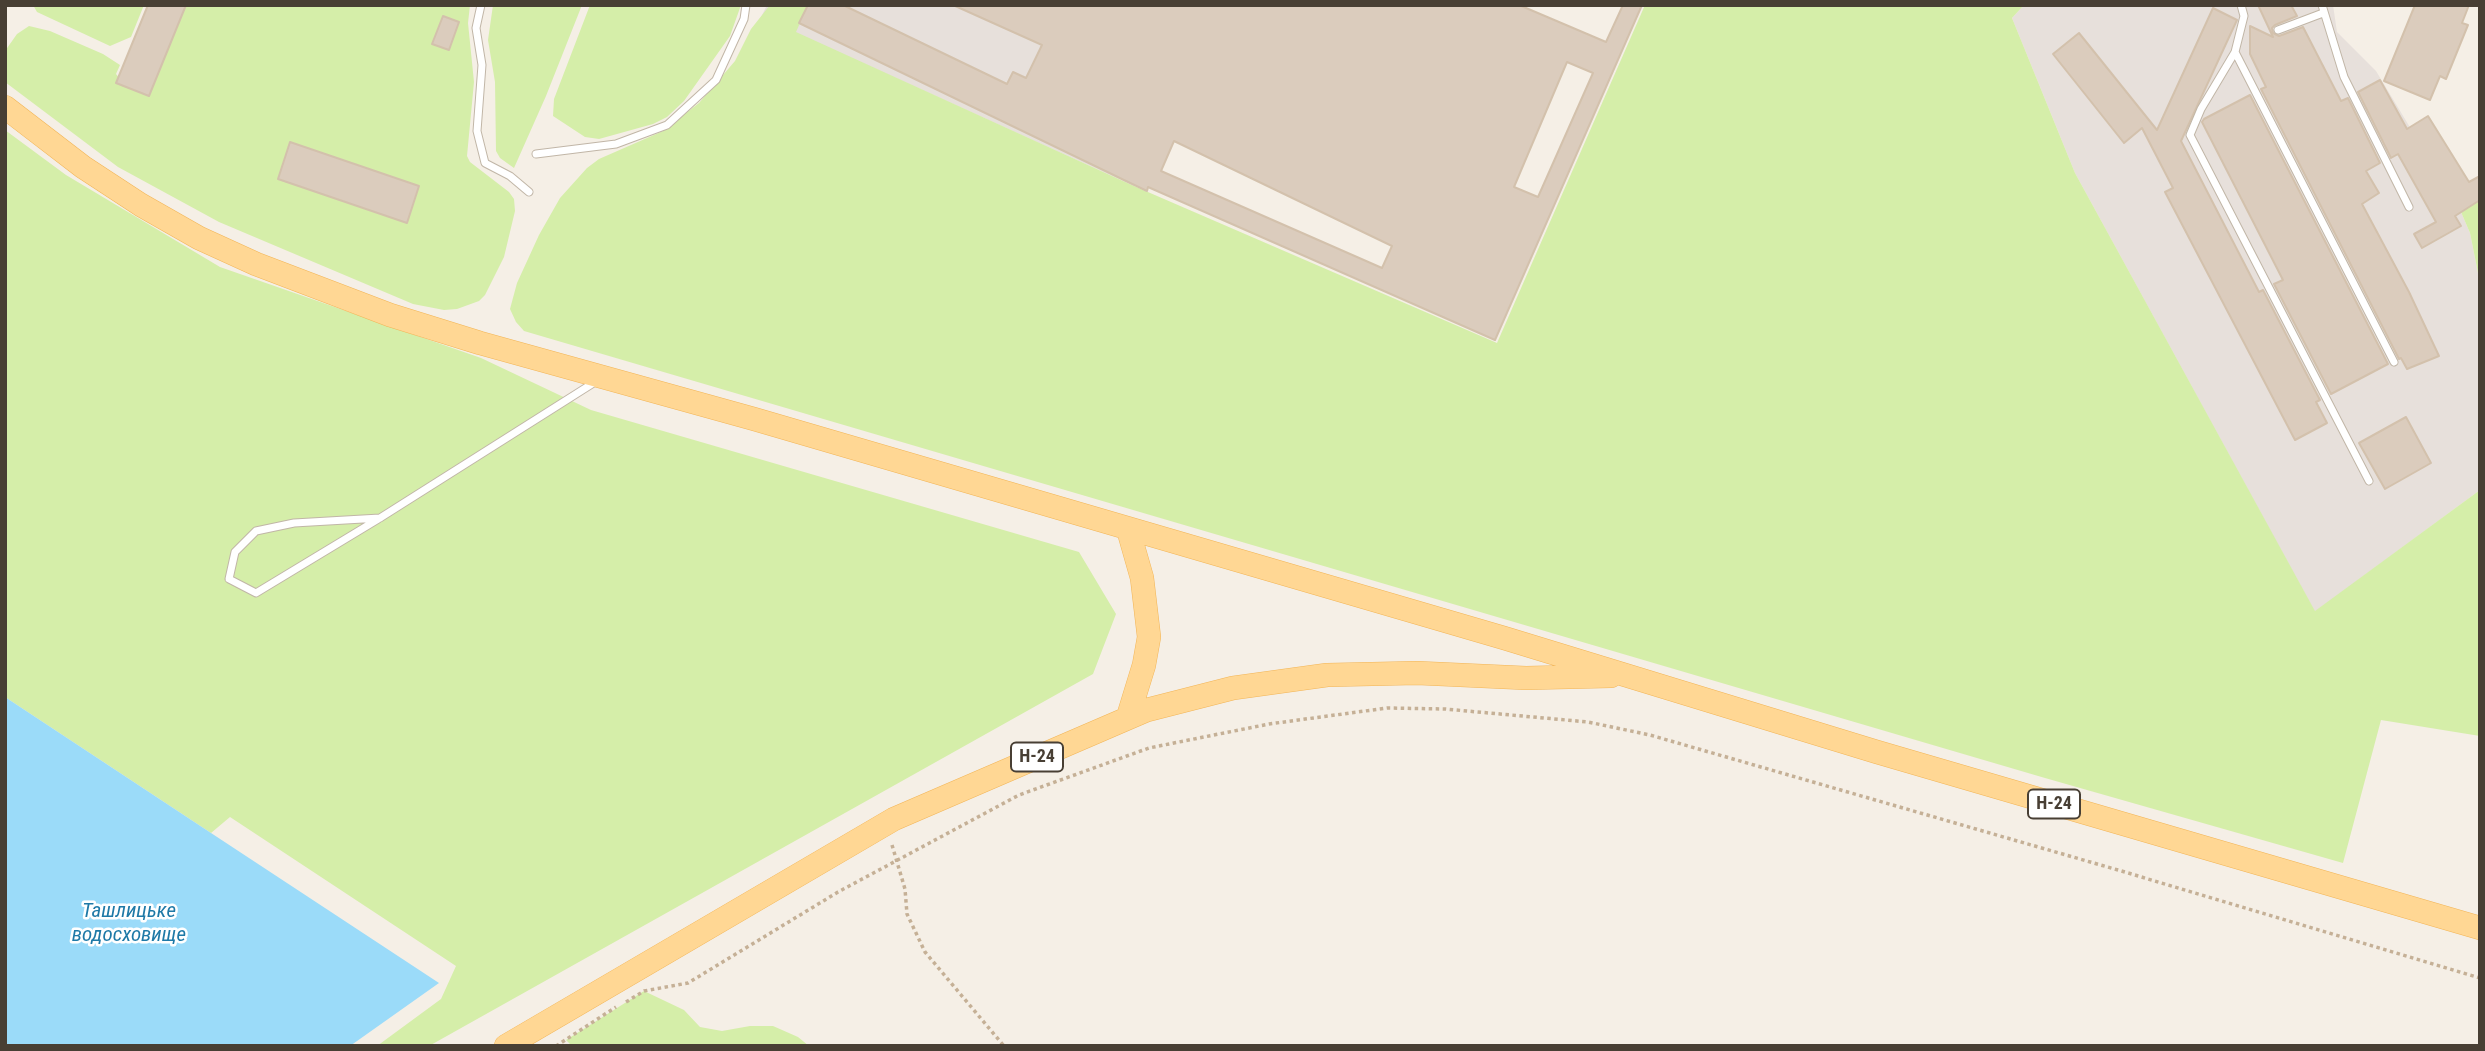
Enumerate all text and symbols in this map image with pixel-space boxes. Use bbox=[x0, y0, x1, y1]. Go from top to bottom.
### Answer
road number: Н-24 bbox=[1011, 742, 1063, 772]
road number: Н-24 bbox=[2028, 790, 2080, 818]
water label: Ташлицьке водосховище bbox=[72, 899, 186, 949]

